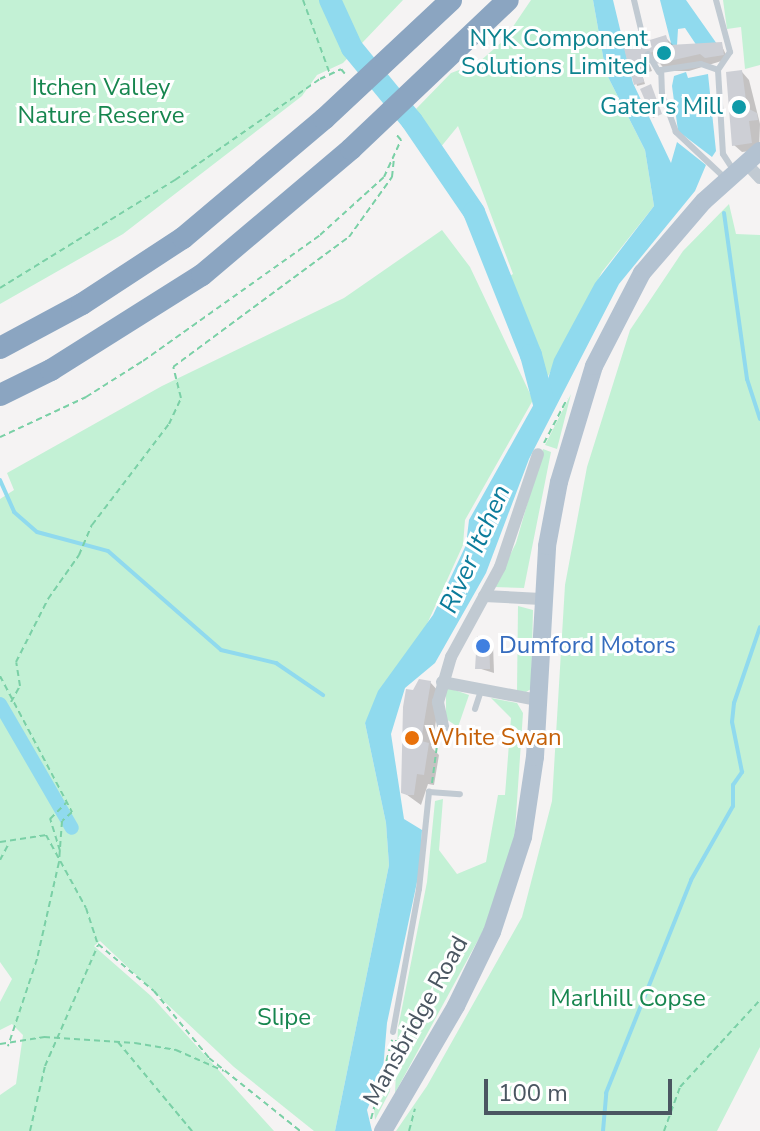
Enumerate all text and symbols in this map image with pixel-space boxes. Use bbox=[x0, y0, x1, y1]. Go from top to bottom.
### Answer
place label: NYK Component Solutions Limited bbox=[461, 25, 648, 81]
marker: NYK Component Solutions Limited bbox=[655, 44, 673, 62]
park label: Itchen Valley Nature Reserve bbox=[18, 74, 184, 130]
place label: Gater's Mill bbox=[600, 93, 723, 121]
marker: Gater's Mill bbox=[730, 98, 748, 116]
water label: River Itchen bbox=[433, 480, 517, 618]
place label: Dumford Motors bbox=[499, 632, 676, 660]
marker: Dumford Motors bbox=[474, 637, 492, 655]
place label: White Swan bbox=[428, 724, 562, 752]
marker: White Swan bbox=[403, 729, 421, 747]
street label: Mansbridge Road bbox=[357, 931, 475, 1111]
park label: Marlhill Copse bbox=[550, 985, 706, 1013]
park label: Slipe bbox=[257, 1004, 311, 1032]
scale bar bbox=[488, 1063, 676, 1113]
text: 100 m bbox=[498, 1077, 568, 1109]

